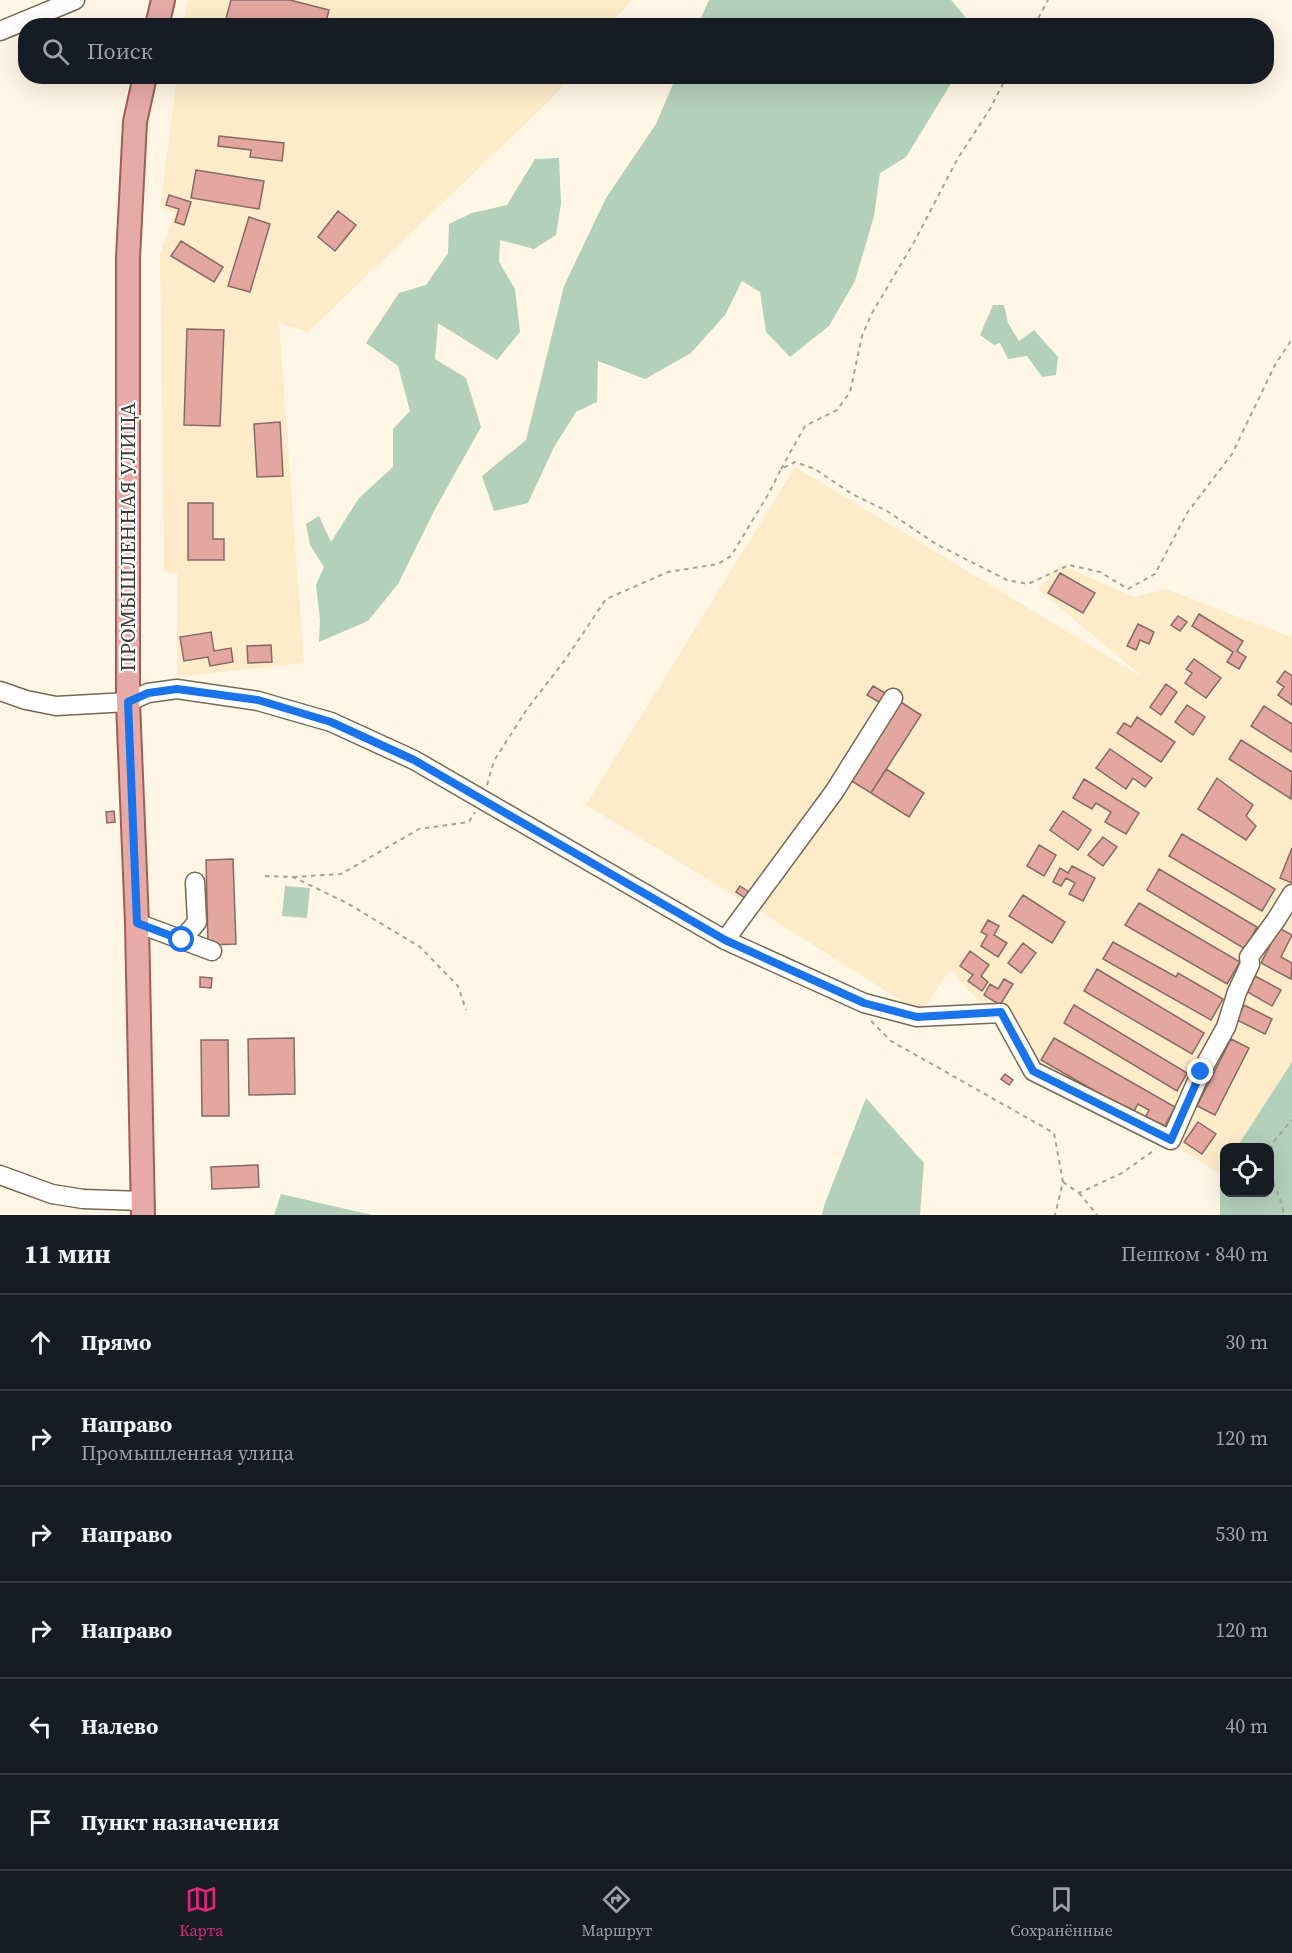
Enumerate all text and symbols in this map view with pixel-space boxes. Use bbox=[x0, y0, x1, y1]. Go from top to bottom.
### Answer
search box bbox=[18, 18, 1274, 84]
icon: search bbox=[39, 35, 72, 68]
text: Поиск bbox=[87, 36, 153, 66]
street label: ПРОМЫШЛЕННАЯ УЛИЦА bbox=[113, 402, 142, 672]
route start bbox=[168, 926, 194, 952]
route end bbox=[1187, 1058, 1213, 1084]
map controls bbox=[1220, 1143, 1274, 1197]
button: locate bbox=[1220, 1143, 1274, 1197]
text: 11 мин bbox=[24, 1236, 111, 1272]
text: Пешком · 840 m bbox=[1121, 1240, 1268, 1268]
icon: ahead bbox=[24, 1326, 57, 1359]
text: Прямо bbox=[81, 1327, 151, 1357]
text: 30 m bbox=[1225, 1328, 1268, 1356]
text: Направо bbox=[81, 1409, 172, 1439]
icon: right bbox=[24, 1422, 57, 1455]
text: 120 m bbox=[1215, 1424, 1268, 1452]
text: Промышленная улица bbox=[81, 1439, 294, 1467]
icon: right bbox=[24, 1518, 57, 1551]
text: Направо bbox=[81, 1519, 172, 1549]
text: 530 m bbox=[1215, 1520, 1268, 1548]
icon: right bbox=[24, 1614, 57, 1647]
text: Направо bbox=[81, 1615, 172, 1645]
text: 120 m bbox=[1215, 1616, 1268, 1644]
icon: left bbox=[24, 1710, 57, 1743]
text: Налево bbox=[81, 1711, 158, 1741]
text: 40 m bbox=[1225, 1712, 1268, 1740]
icon: arrive bbox=[24, 1806, 57, 1839]
text: Пункт назначения bbox=[81, 1807, 279, 1837]
tab: Карта bbox=[179, 1883, 223, 1941]
tab: Маршрут bbox=[582, 1883, 652, 1941]
tab: Сохранённые bbox=[1010, 1883, 1113, 1941]

